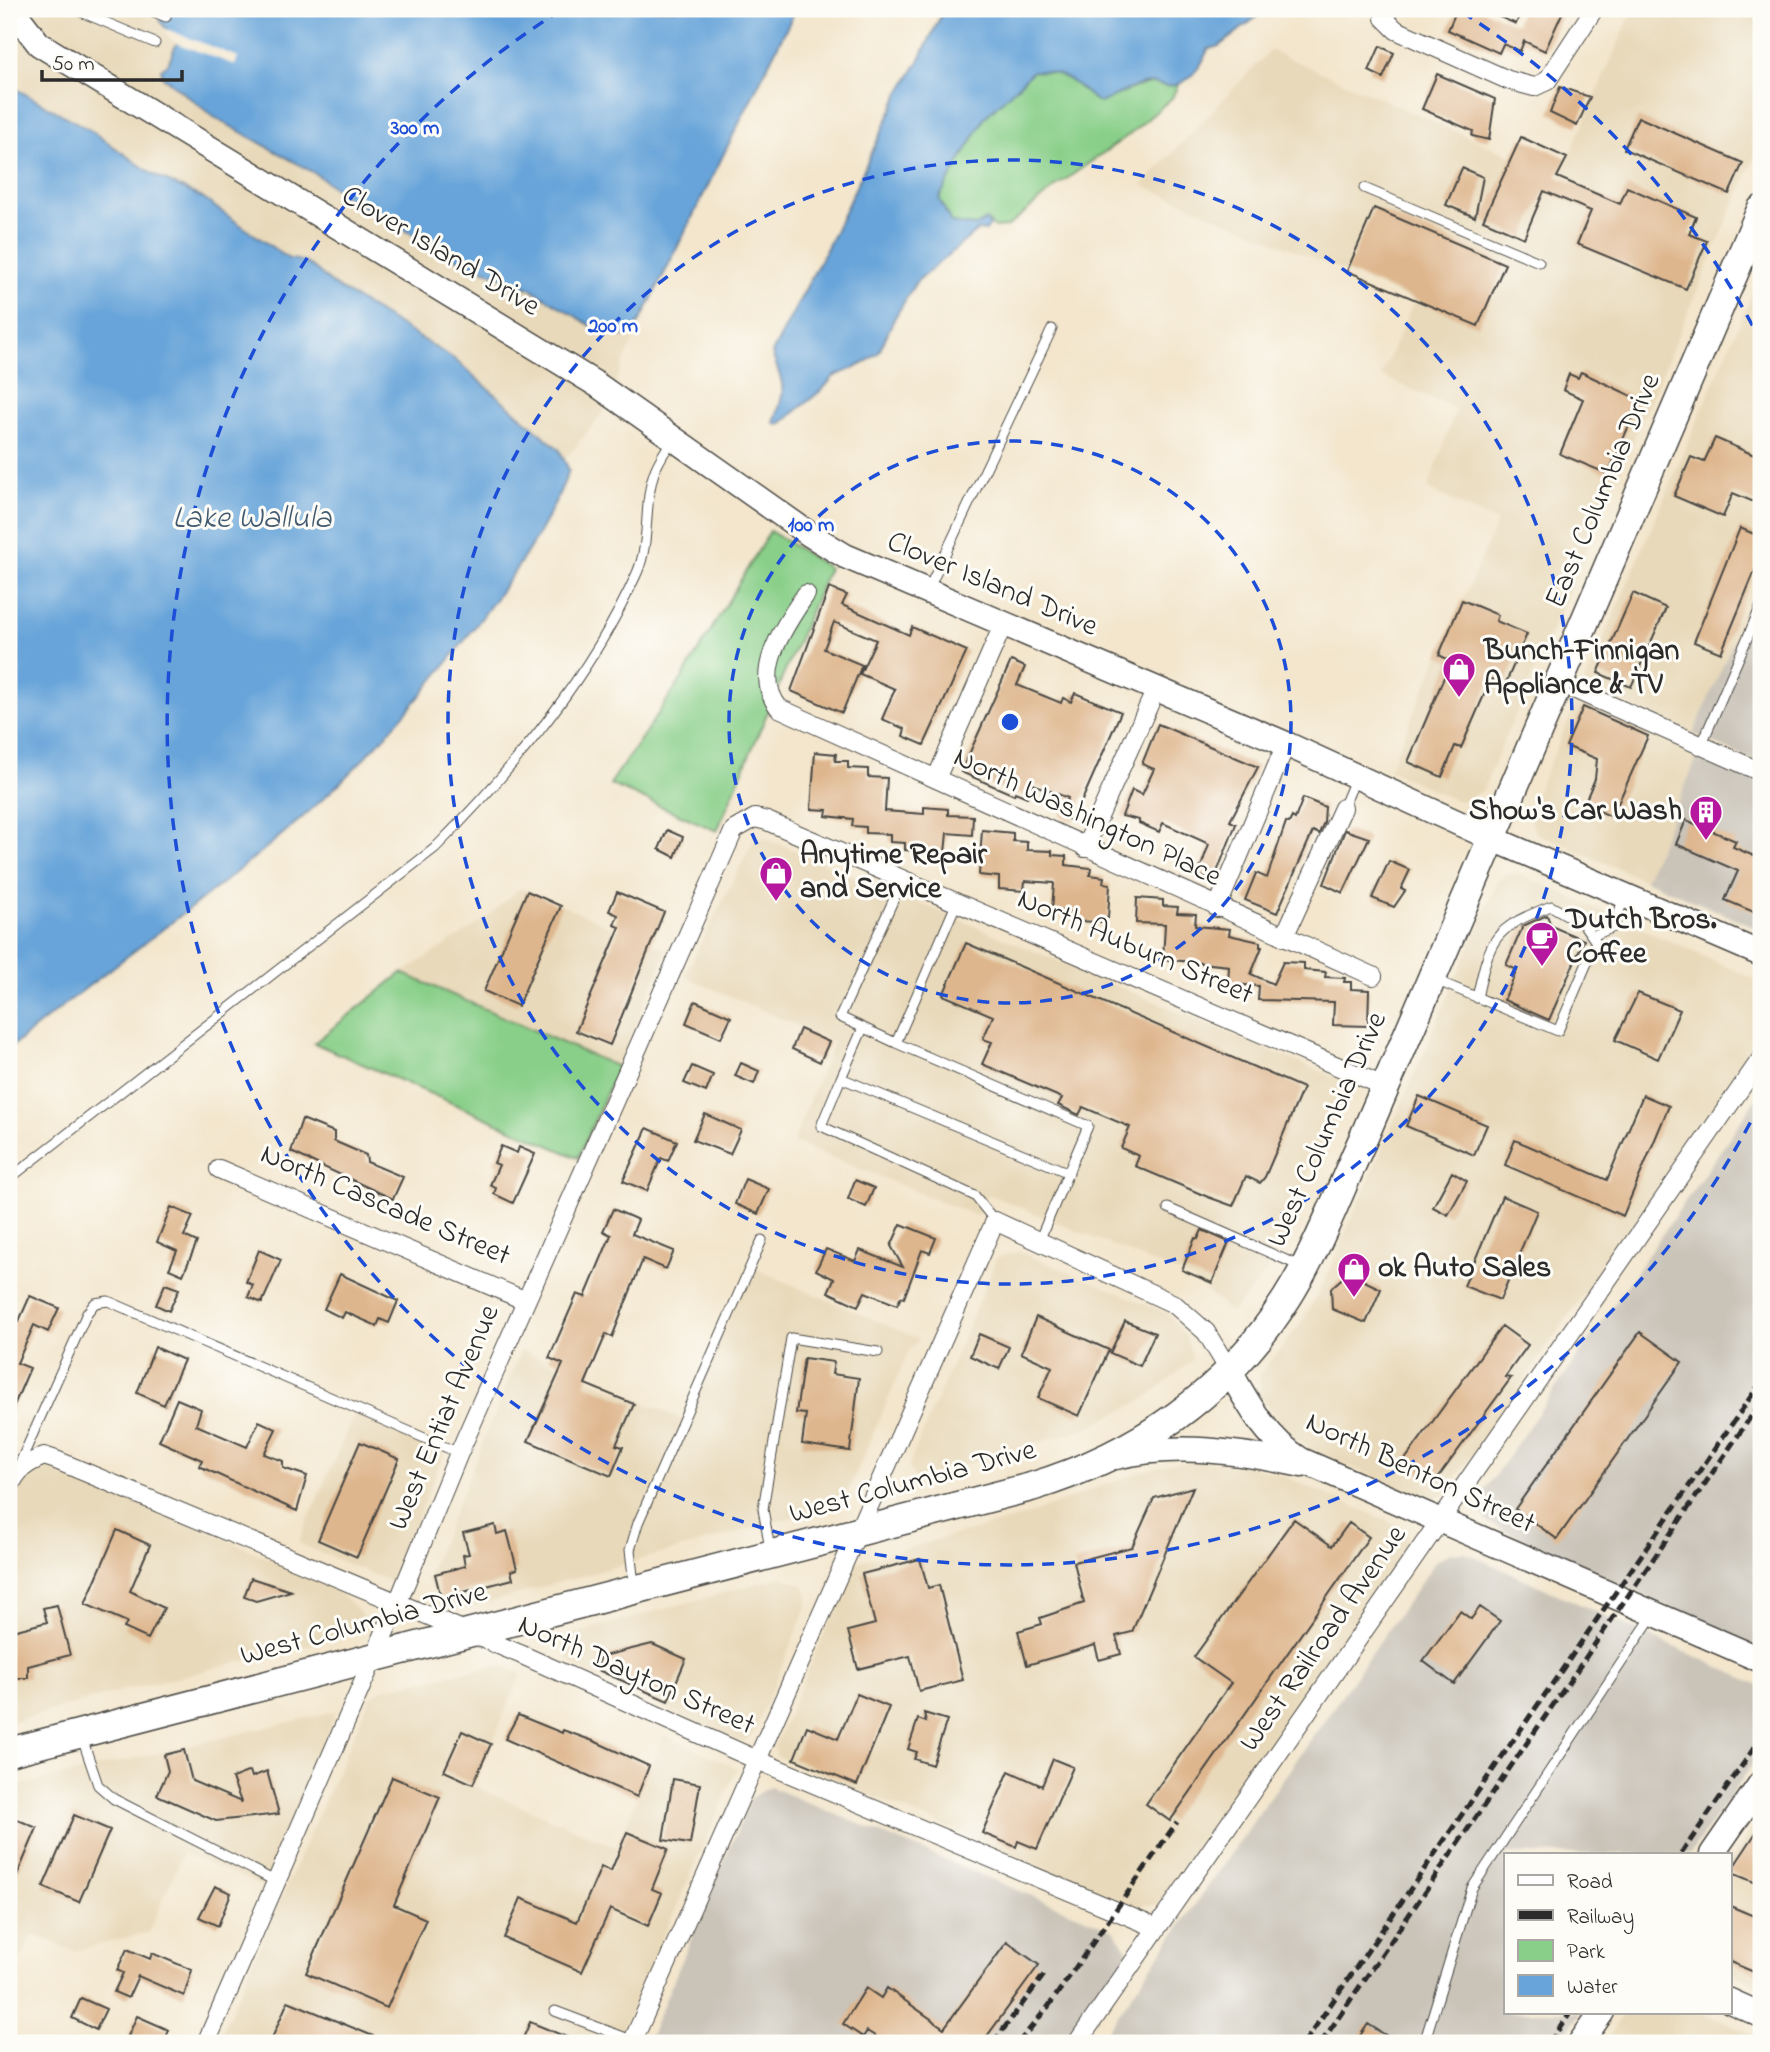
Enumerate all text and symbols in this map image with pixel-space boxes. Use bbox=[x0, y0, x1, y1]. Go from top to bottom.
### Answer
scale bar bbox=[42, 38, 182, 82]
text: 50 m bbox=[52, 50, 95, 80]
text: 300 m bbox=[390, 114, 439, 144]
street label: Clover Island Drive bbox=[332, 175, 548, 329]
text: 200 m bbox=[587, 312, 638, 342]
street label: East Columbia Drive bbox=[1535, 366, 1674, 615]
water label: Lake Wallula bbox=[172, 496, 332, 543]
text: 100 m bbox=[788, 511, 834, 541]
street label: Clover Island Drive bbox=[880, 521, 1105, 649]
place label: Bunch-Finnigan Appliance & TV bbox=[1482, 630, 1679, 708]
shop icon: Bunch-Finnigan Appliance & TV bbox=[1440, 650, 1478, 699]
centre of rings bbox=[998, 710, 1022, 734]
street label: North Washington Place bbox=[946, 737, 1229, 900]
place label: Show's Car Wash bbox=[1469, 790, 1682, 834]
building icon: Show's Car Wash bbox=[1687, 793, 1725, 842]
place label: Anytime Repair and Service bbox=[800, 834, 988, 912]
shop icon: Anytime Repair and Service bbox=[757, 854, 795, 903]
street label: North Auburn Street bbox=[1010, 878, 1260, 1018]
place label: Dutch Bros. Coffee bbox=[1564, 899, 1717, 977]
cafe icon: Dutch Bros. Coffee bbox=[1523, 919, 1561, 968]
street label: West Columbia Drive bbox=[1256, 1005, 1400, 1255]
street label: North Cascade Street bbox=[253, 1133, 517, 1279]
place label: ok Auto Sales bbox=[1378, 1247, 1551, 1291]
shop icon: ok Auto Sales bbox=[1335, 1250, 1373, 1299]
street label: West Entiat Avenue bbox=[378, 1298, 513, 1538]
street label: North Benton Street bbox=[1298, 1401, 1542, 1547]
street label: West Columbia Drive bbox=[785, 1429, 1042, 1537]
street label: West Railroad Avenue bbox=[1229, 1516, 1419, 1761]
street label: West Columbia Drive bbox=[236, 1571, 493, 1679]
street label: North Dayton Street bbox=[510, 1604, 762, 1748]
legend bbox=[1504, 1853, 1732, 2014]
text: Road bbox=[1567, 1868, 1613, 1898]
text: Railway bbox=[1567, 1903, 1634, 1935]
text: Park bbox=[1567, 1938, 1606, 1968]
text: Water bbox=[1567, 1973, 1618, 2003]

